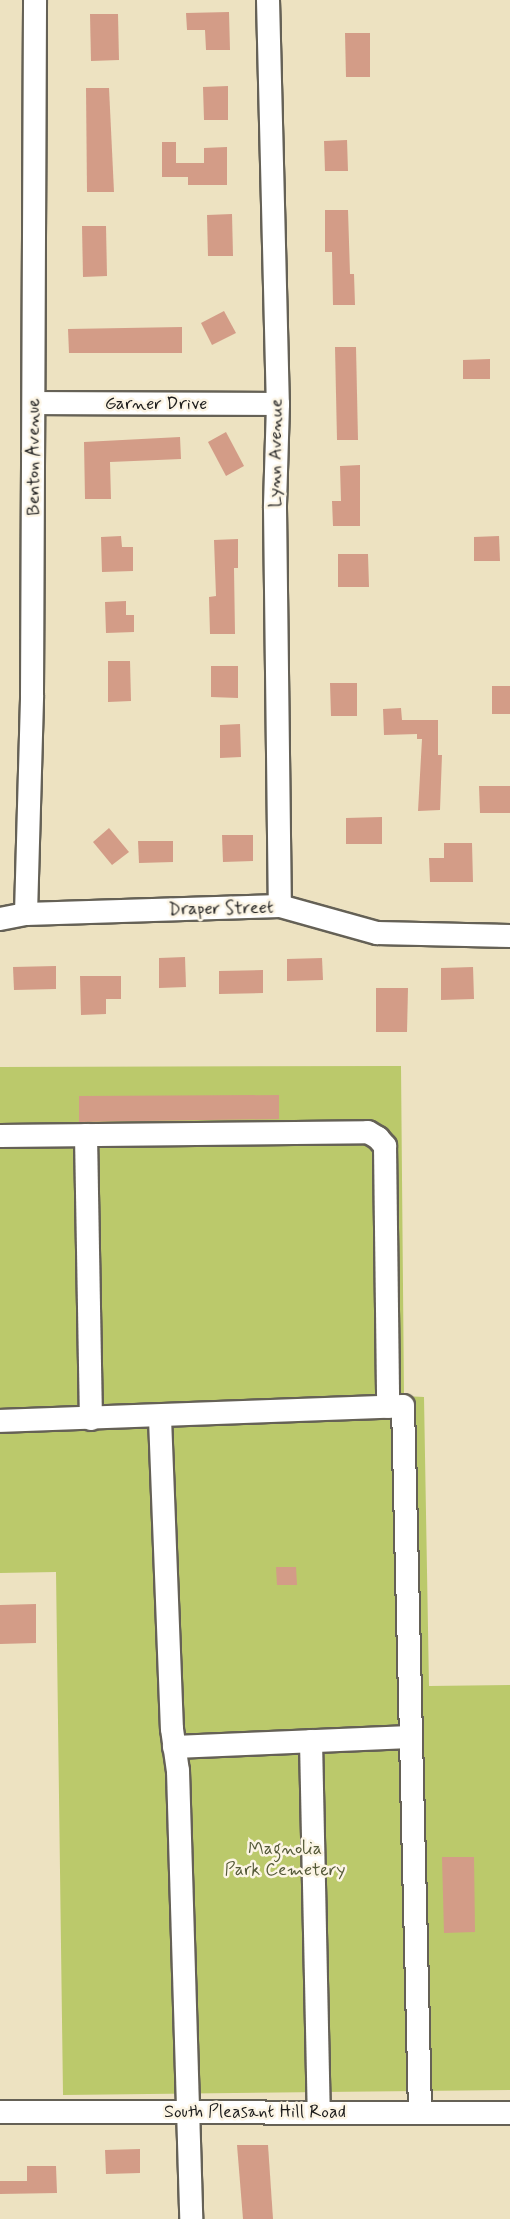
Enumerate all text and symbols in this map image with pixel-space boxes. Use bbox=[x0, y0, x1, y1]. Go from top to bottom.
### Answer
street label: Garner Drive bbox=[105, 393, 207, 415]
street label: Benton Avenue bbox=[23, 399, 45, 515]
street label: Lynn Avenue bbox=[264, 401, 288, 505]
street label: Draper Street bbox=[167, 897, 275, 921]
park label: Magnolia Park Cemetery bbox=[225, 1839, 345, 1882]
street label: South Pleasant Hill Road bbox=[165, 2101, 345, 2123]

